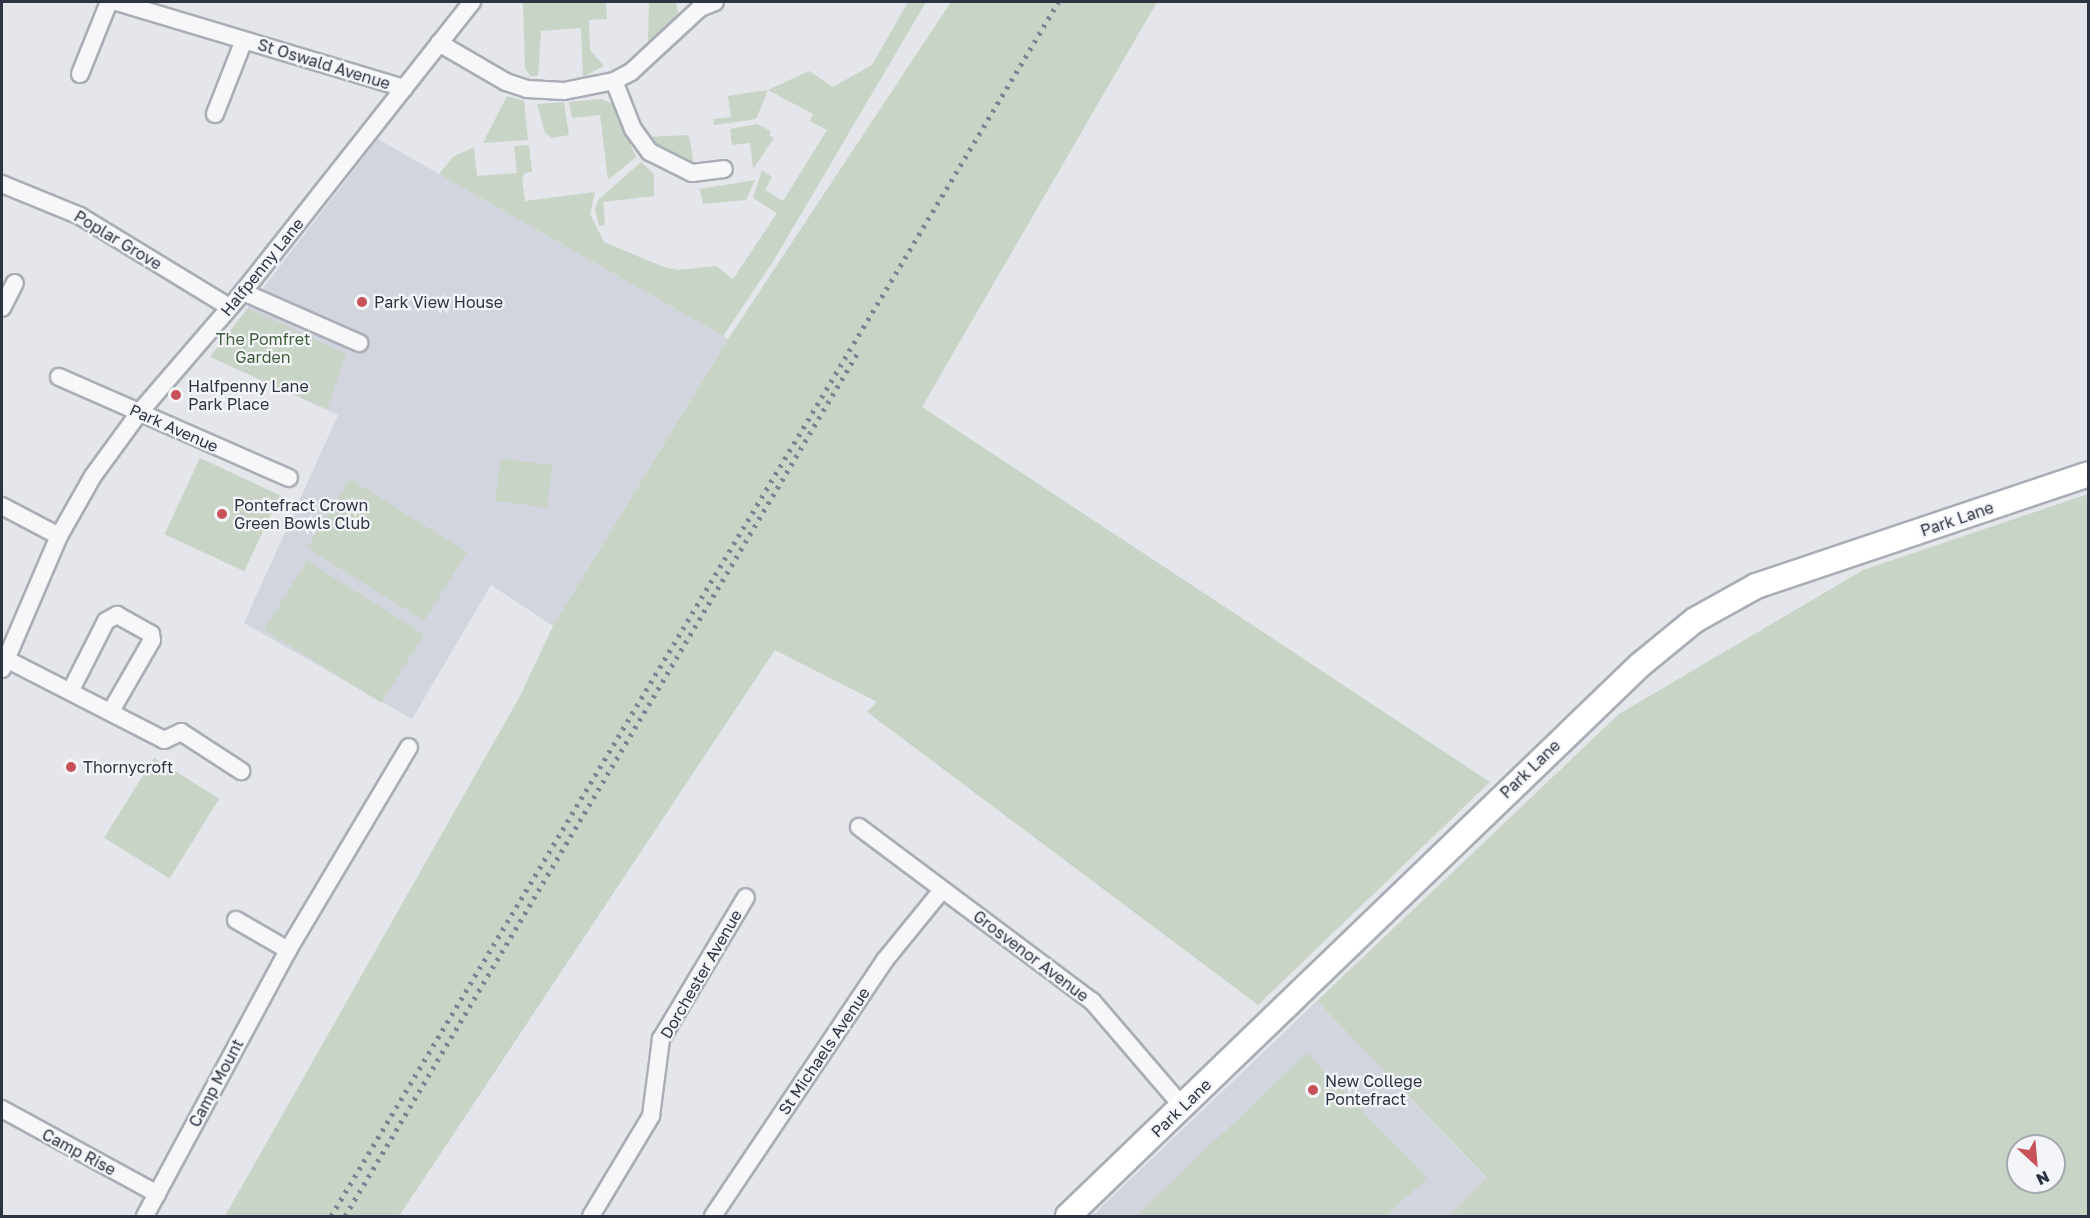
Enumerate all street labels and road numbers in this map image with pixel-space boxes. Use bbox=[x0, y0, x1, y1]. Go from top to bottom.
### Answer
street label: St Oswald Avenue bbox=[255, 35, 393, 93]
street label: Poplar Grove bbox=[71, 206, 165, 274]
street label: Halfpenny Lane bbox=[217, 214, 307, 320]
street label: Park Avenue bbox=[127, 400, 221, 456]
street label: Park Lane bbox=[1918, 498, 1996, 540]
street label: Park Lane bbox=[1496, 736, 1564, 802]
street label: Dorchester Avenue bbox=[656, 906, 746, 1042]
street label: Grosvenor Avenue bbox=[970, 906, 1092, 1006]
street label: St Michaels Avenue bbox=[774, 984, 874, 1118]
street label: Camp Mount bbox=[185, 1036, 247, 1130]
street label: Park Lane bbox=[1147, 1075, 1215, 1141]
street label: Camp Rise bbox=[39, 1125, 119, 1179]

